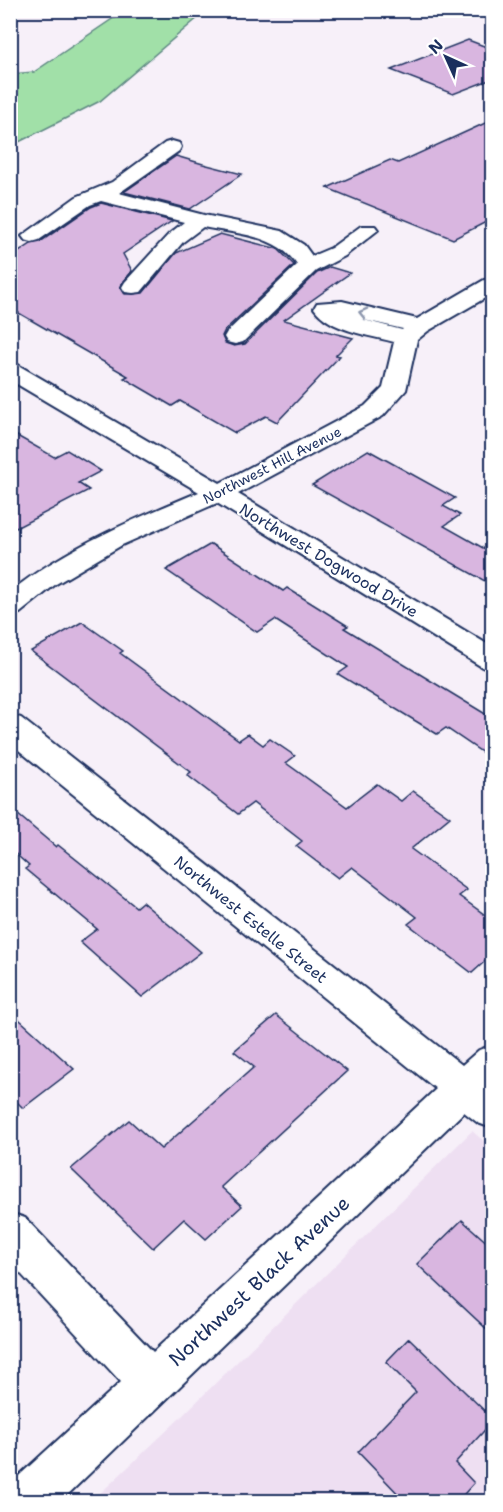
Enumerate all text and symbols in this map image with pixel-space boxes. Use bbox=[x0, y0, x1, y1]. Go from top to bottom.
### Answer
north arrow bbox=[416, 27, 476, 87]
text: N bbox=[424, 35, 448, 59]
one-way arrow bbox=[358, 308, 368, 321]
street label: Northwest Hill Avenue bbox=[200, 422, 344, 508]
street label: Northwest Dogwood Drive bbox=[235, 499, 422, 622]
street label: Northwest Estelle Street bbox=[170, 851, 332, 988]
street label: Northwest Black Avenue bbox=[163, 1190, 355, 1372]

